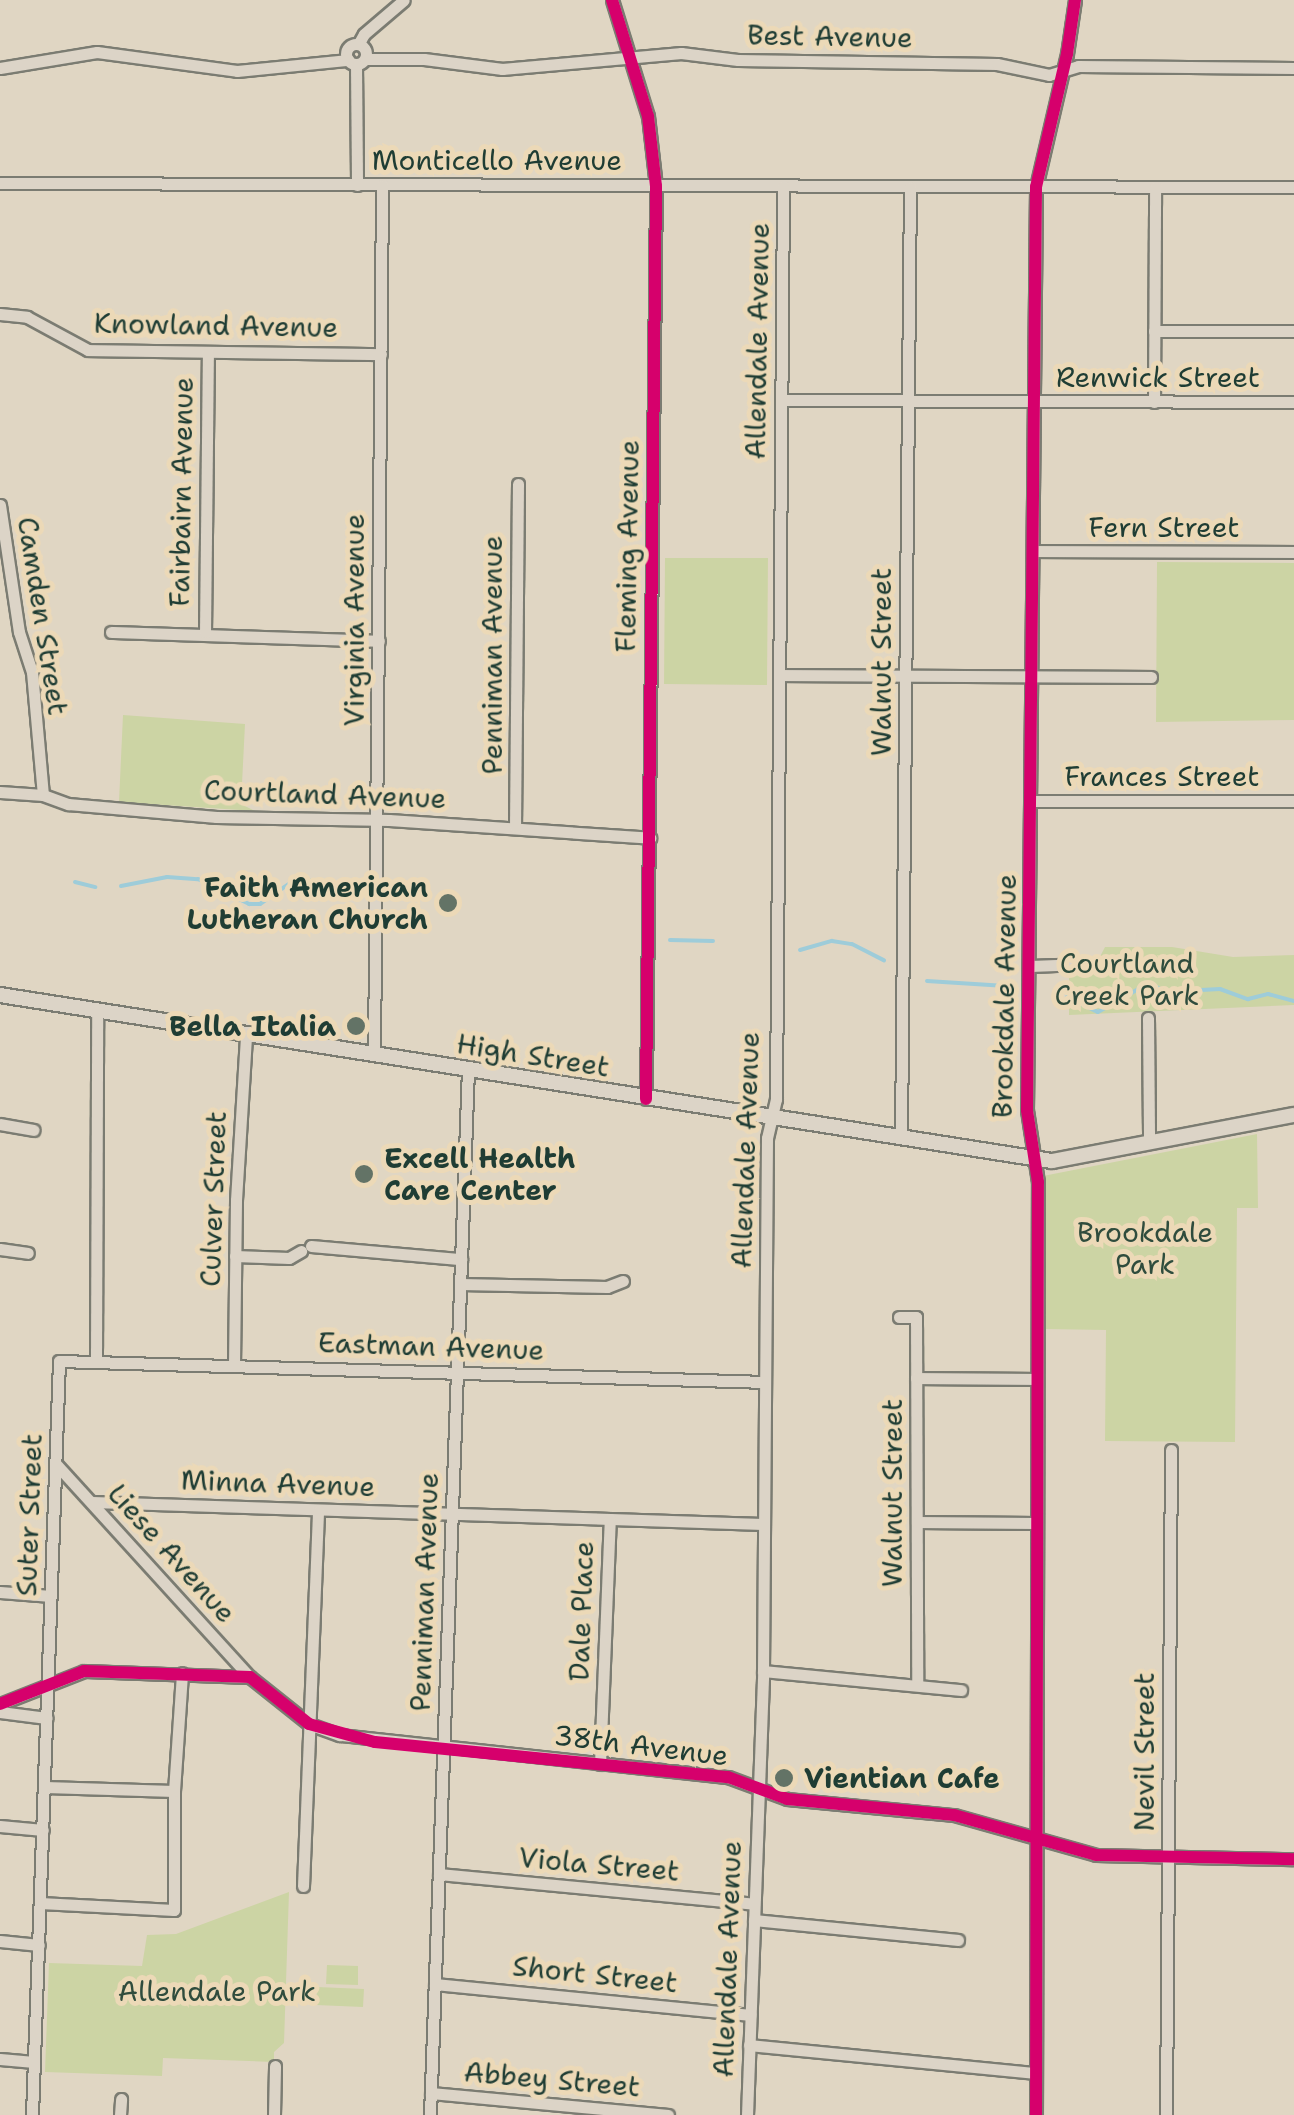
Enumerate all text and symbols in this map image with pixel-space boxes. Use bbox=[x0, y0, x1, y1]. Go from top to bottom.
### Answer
street label: Best Avenue bbox=[747, 18, 913, 54]
street label: Monticello Avenue bbox=[372, 143, 622, 177]
street label: Allendale Avenue bbox=[738, 222, 776, 460]
street label: Knowland Avenue bbox=[94, 306, 338, 344]
street label: Renwick Street bbox=[1056, 360, 1260, 394]
street label: Fairbairn Avenue bbox=[162, 377, 200, 607]
street label: Fleming Avenue bbox=[608, 439, 646, 653]
street label: Fern Street bbox=[1089, 510, 1239, 544]
street label: Camden Street bbox=[11, 514, 75, 718]
street label: Virginia Avenue bbox=[337, 514, 371, 726]
street label: Penniman Avenue bbox=[475, 535, 509, 775]
street label: Walnut Street bbox=[864, 568, 898, 756]
street label: Frances Street bbox=[1064, 759, 1260, 793]
street label: Courtland Avenue bbox=[203, 773, 447, 815]
place label: Faith American Lutheran Church bbox=[187, 870, 428, 936]
street label: Brookdale Avenue bbox=[985, 873, 1023, 1119]
marker: Faith American Lutheran Church bbox=[437, 892, 459, 914]
park label: Courtland Creek Park bbox=[1055, 946, 1199, 1012]
place label: Bella Italia bbox=[169, 1009, 336, 1043]
marker: Bella Italia bbox=[345, 1015, 367, 1037]
street label: High Street bbox=[454, 1026, 612, 1084]
street label: Allendale Avenue bbox=[724, 1031, 766, 1269]
street label: Culver Street bbox=[193, 1111, 233, 1287]
place label: Excell Health Care Center bbox=[384, 1141, 575, 1207]
marker: Excell Health Care Center bbox=[353, 1163, 375, 1185]
park label: Brookdale Park bbox=[1077, 1215, 1213, 1281]
street label: Eastman Avenue bbox=[317, 1325, 545, 1367]
street label: Walnut Street bbox=[875, 1399, 909, 1587]
street label: Suter Street bbox=[9, 1433, 49, 1597]
street label: Minna Avenue bbox=[180, 1463, 376, 1503]
street label: Penniman Avenue bbox=[403, 1472, 445, 1712]
street label: Liese Avenue bbox=[101, 1477, 243, 1629]
street label: Dale Place bbox=[562, 1540, 600, 1682]
street label: Nevil Street bbox=[1127, 1672, 1161, 1832]
street label: 38th Avenue bbox=[552, 1718, 730, 1772]
place label: Vientian Cafe bbox=[804, 1761, 1000, 1795]
marker: Vientian Cafe bbox=[773, 1767, 795, 1789]
street label: Viola Street bbox=[517, 1840, 681, 1888]
street label: Allendale Avenue bbox=[706, 1840, 748, 2078]
street label: Short Street bbox=[511, 1949, 679, 1999]
park label: Allendale Park bbox=[118, 1974, 316, 2008]
street label: Abbey Street bbox=[463, 2055, 641, 2103]

